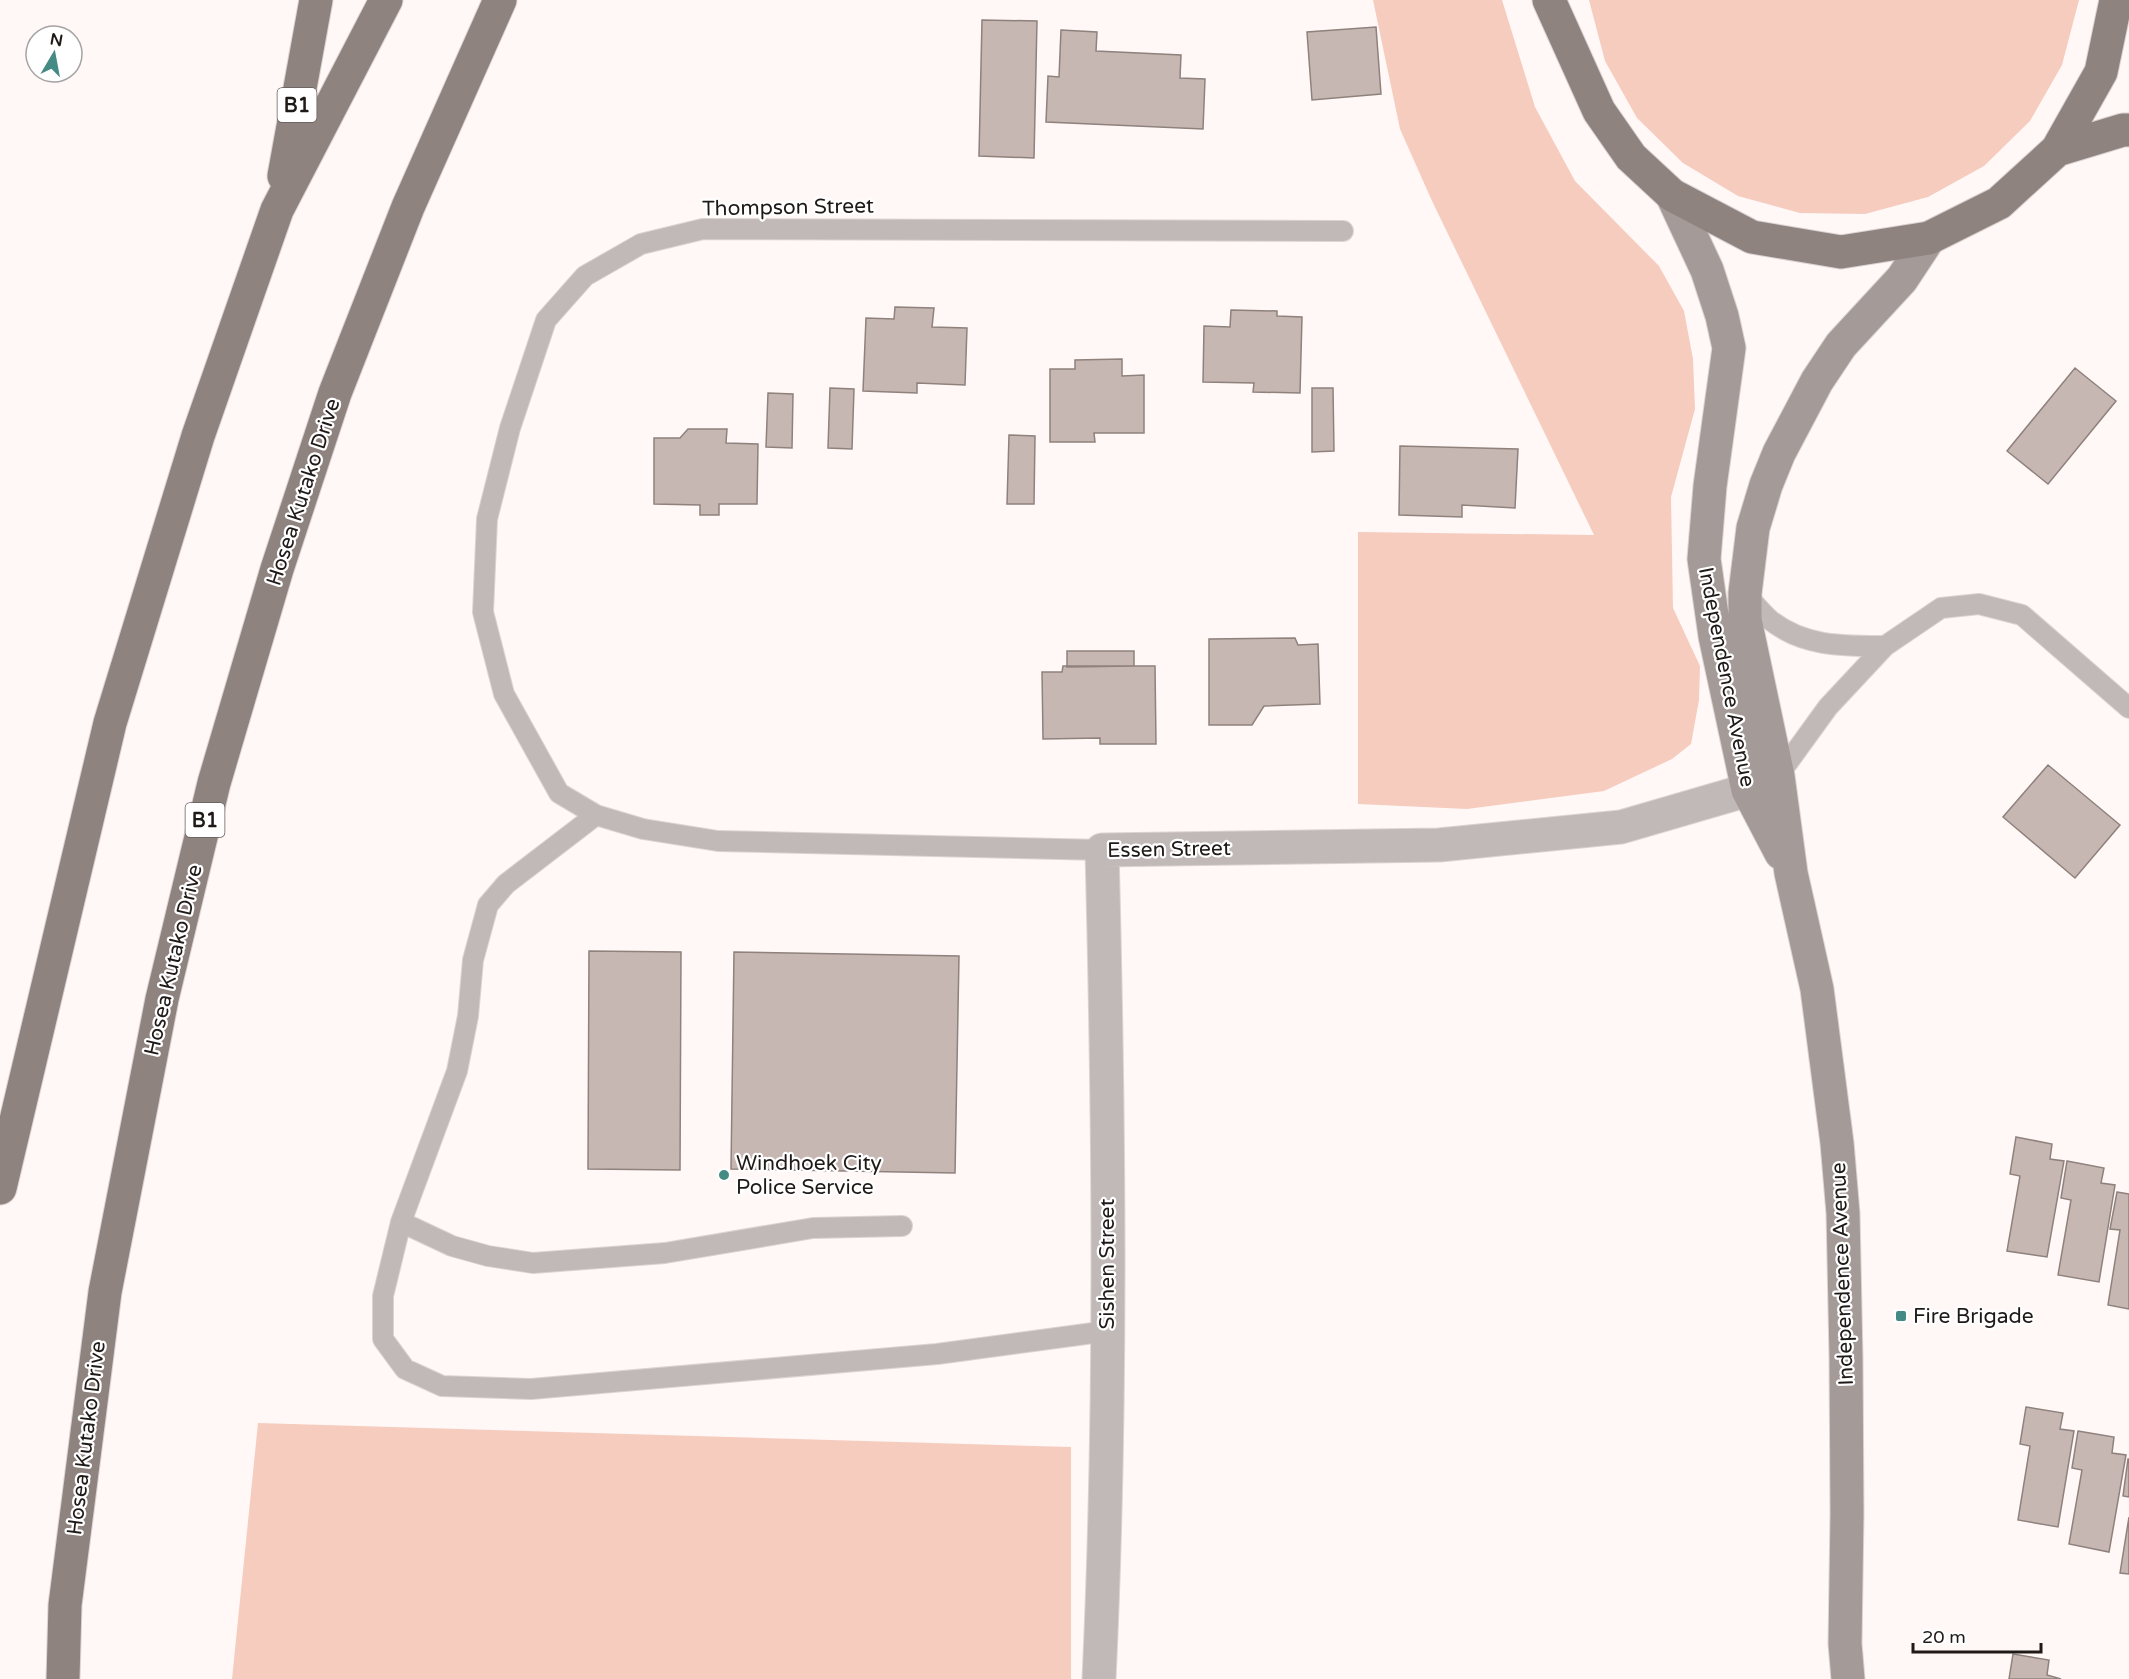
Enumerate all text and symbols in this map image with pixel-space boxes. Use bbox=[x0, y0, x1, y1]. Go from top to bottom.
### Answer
north arrow bbox=[24, 24, 84, 84]
text: N bbox=[48, 29, 64, 51]
road number: B1 bbox=[278, 88, 316, 122]
street label: Thompson Street bbox=[702, 194, 874, 221]
street label: Hosea Kutako Drive bbox=[261, 395, 346, 589]
street label: Independence Avenue bbox=[1693, 565, 1760, 789]
road number: B1 bbox=[186, 803, 224, 837]
street label: Essen Street bbox=[1107, 836, 1231, 863]
street label: Hosea Kutako Drive bbox=[139, 862, 208, 1058]
place label: Windhoek City Police Service bbox=[736, 1151, 882, 1200]
street label: Independence Avenue bbox=[1826, 1162, 1859, 1386]
marker: Windhoek City Police Service bbox=[717, 1168, 731, 1182]
street label: Sishen Street bbox=[1095, 1199, 1120, 1330]
place label: Fire Brigade bbox=[1913, 1304, 2034, 1329]
marker: Fire Brigade bbox=[1894, 1309, 1908, 1323]
street label: Hosea Kutako Drive bbox=[62, 1339, 111, 1537]
scale bar bbox=[1913, 1616, 2040, 1654]
text: 20 m bbox=[1922, 1626, 1966, 1648]

